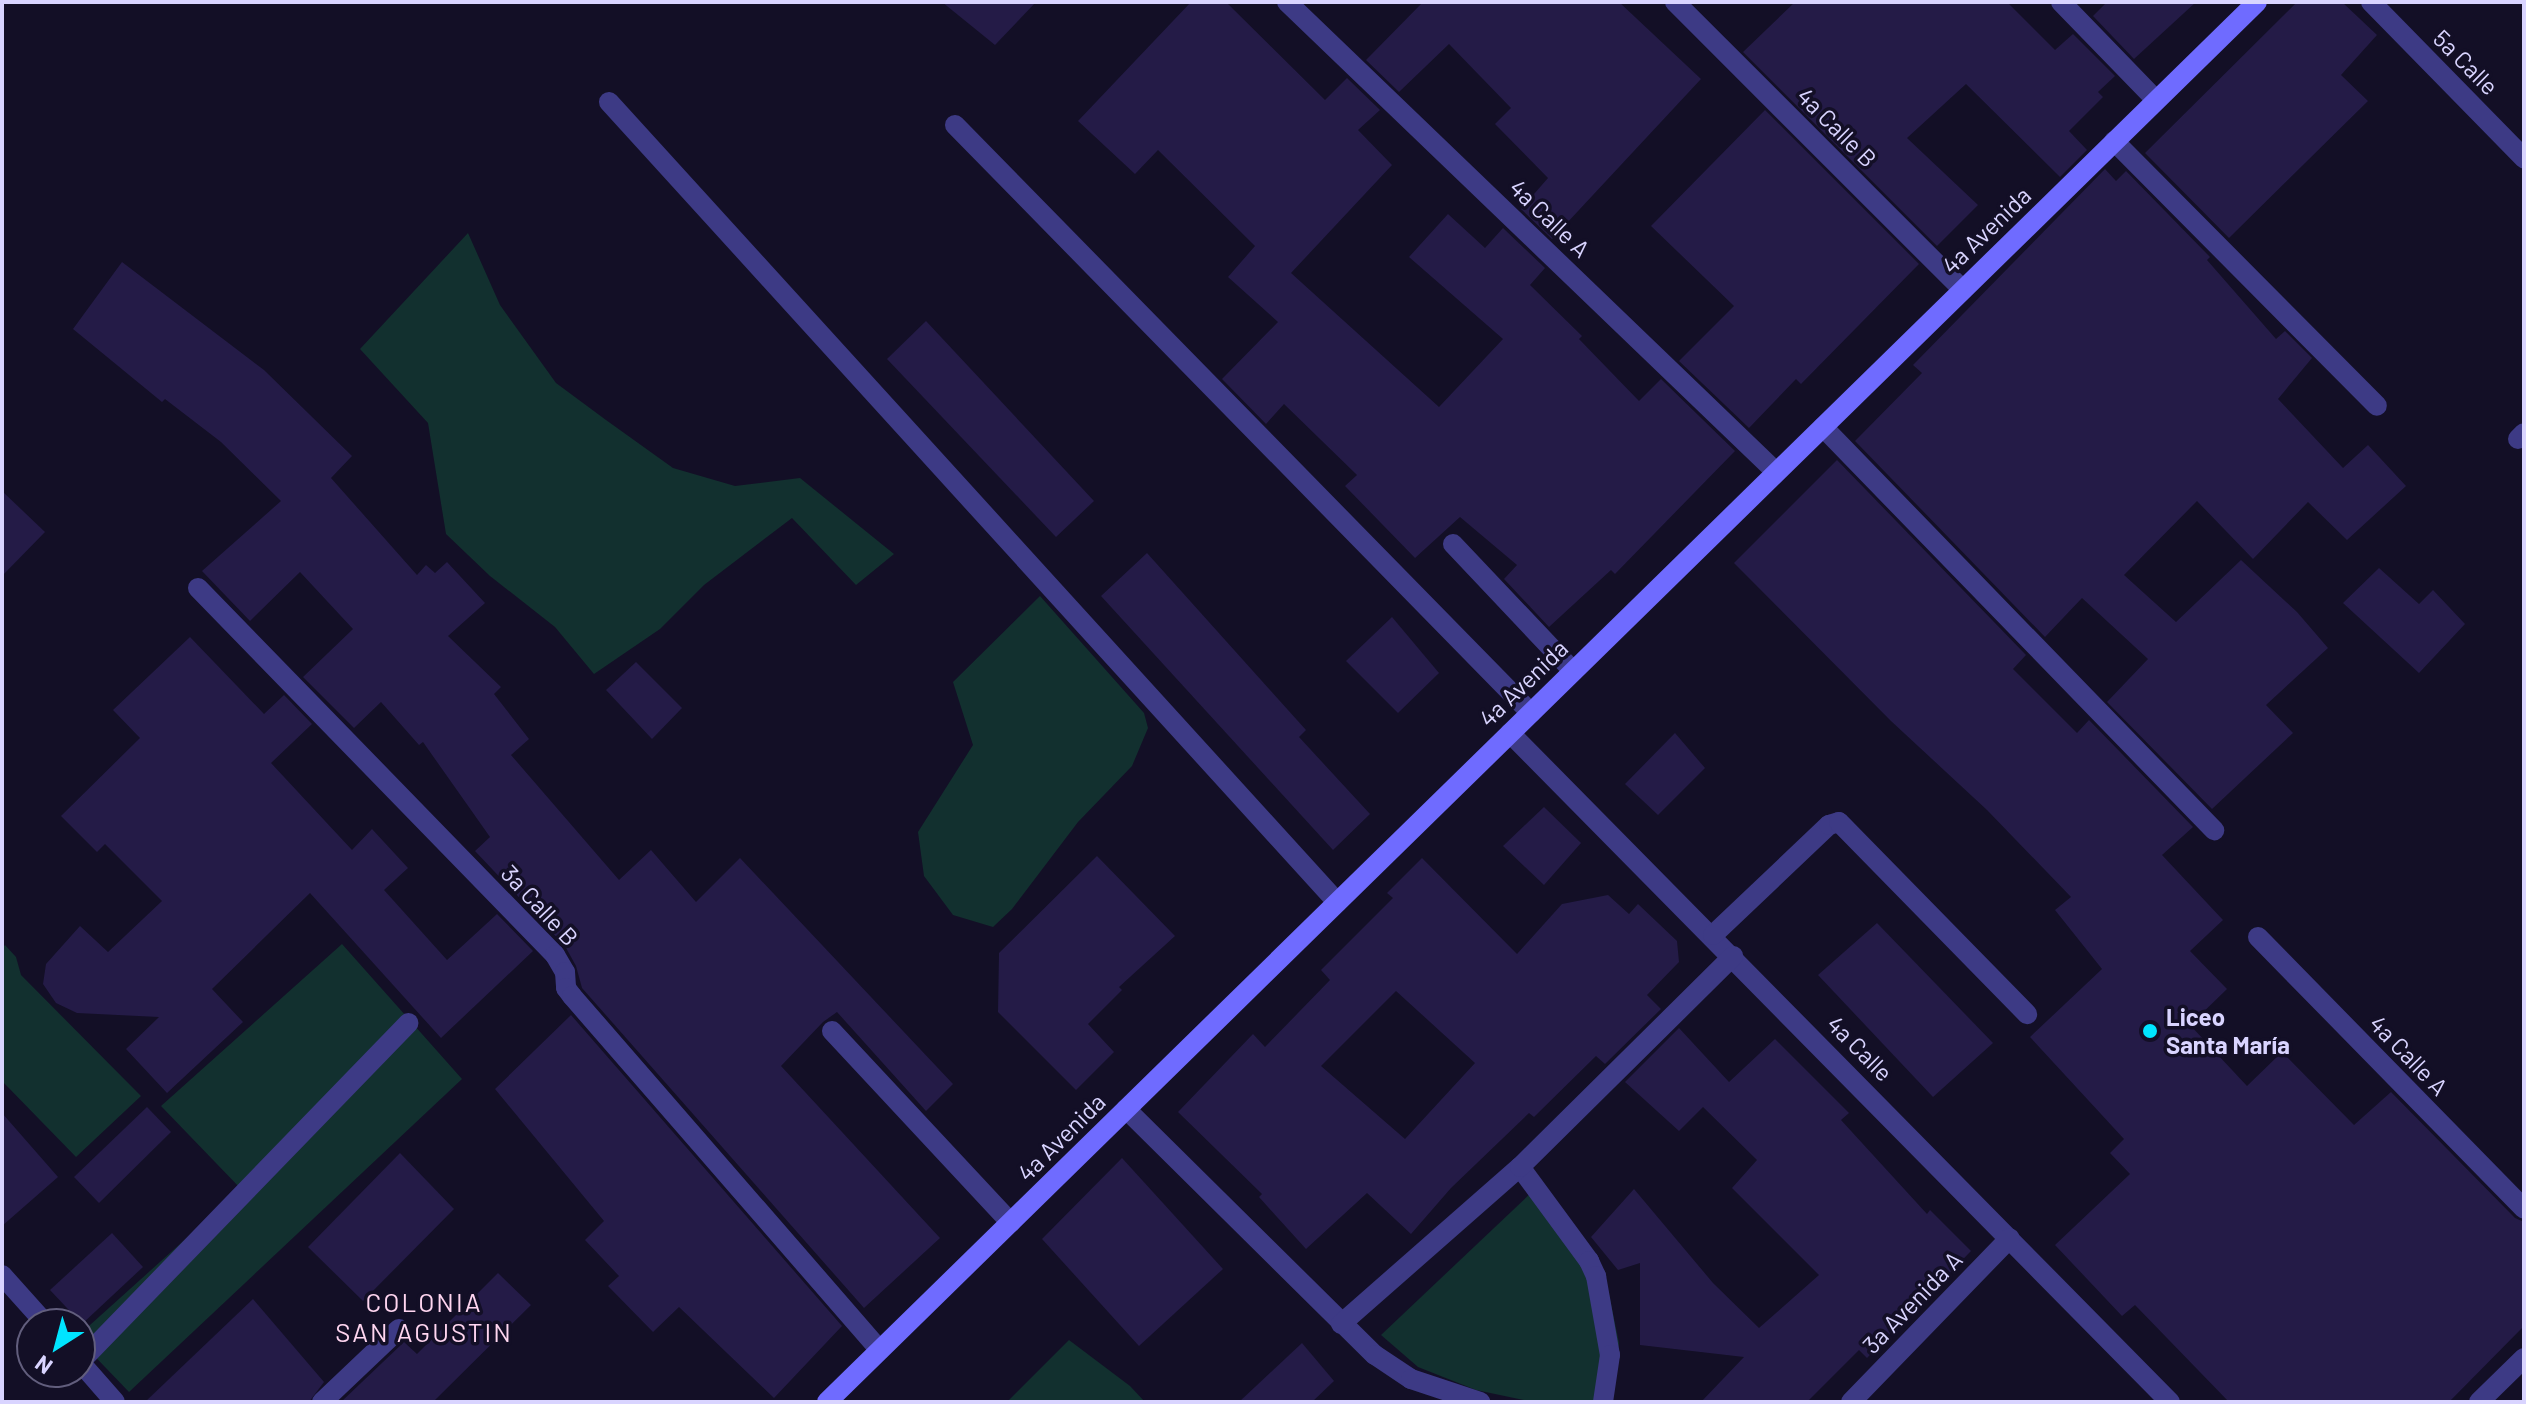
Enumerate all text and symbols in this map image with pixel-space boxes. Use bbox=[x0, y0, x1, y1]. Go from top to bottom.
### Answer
street label: 5a Calle bbox=[2428, 24, 2504, 100]
street label: 4a Calle B bbox=[1791, 81, 1883, 173]
street label: 4a Calle A bbox=[1504, 173, 1596, 263]
street label: 4a Avenida bbox=[1936, 181, 2036, 279]
street label: 4a Avenida bbox=[1473, 634, 1573, 732]
street label: 3a Calle B bbox=[495, 859, 585, 951]
place label: Liceo Santa María bbox=[2166, 1003, 2290, 1059]
street label: 4a Calle bbox=[1821, 1009, 1899, 1087]
street label: 4a Calle A bbox=[2364, 1009, 2454, 1101]
marker: Liceo Santa María bbox=[2141, 1022, 2159, 1040]
street label: 4a Avenida bbox=[1011, 1087, 1111, 1187]
street label: 3a Avenida A bbox=[1856, 1245, 1968, 1359]
district label: COLONIA SAN AGUSTIN bbox=[335, 1286, 513, 1348]
north arrow bbox=[16, 1308, 96, 1388]
text: N bbox=[30, 1351, 57, 1381]

